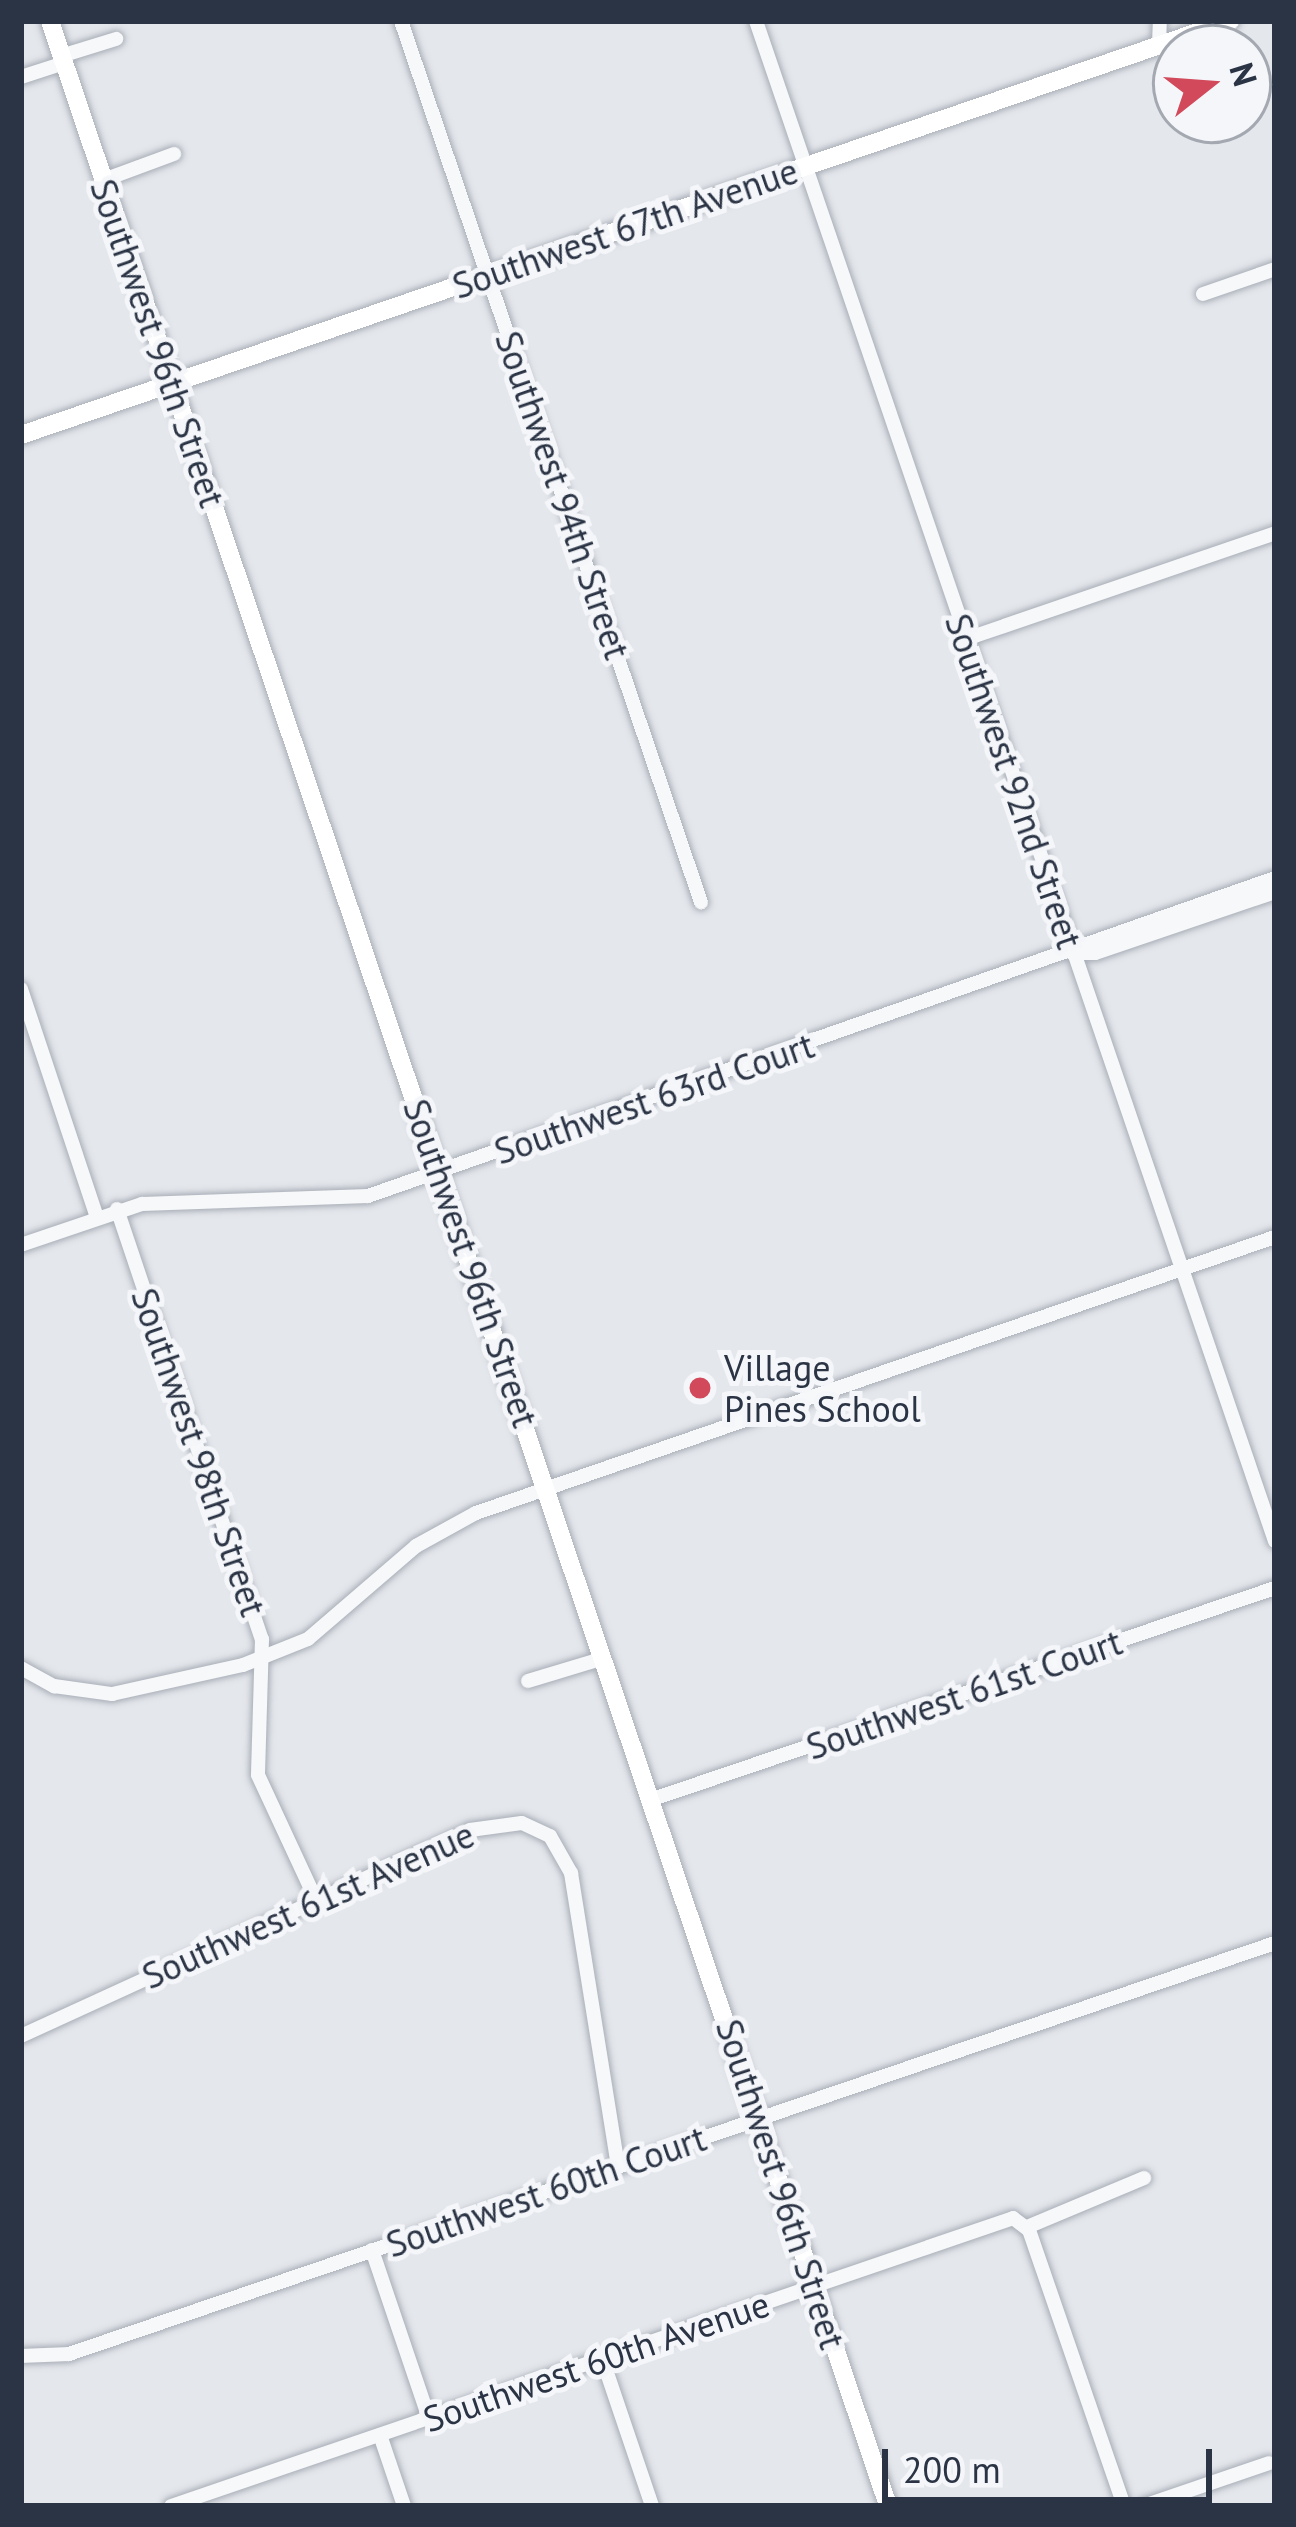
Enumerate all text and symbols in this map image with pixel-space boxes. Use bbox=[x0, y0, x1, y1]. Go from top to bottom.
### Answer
north arrow bbox=[1152, 24, 1272, 144]
text: N bbox=[1220, 58, 1268, 91]
street label: Southwest 67th Avenue bbox=[446, 148, 804, 308]
street label: Southwest 96th Street bbox=[82, 173, 234, 513]
street label: Southwest 94th Street bbox=[487, 325, 639, 665]
street label: Southwest 92nd Street bbox=[936, 608, 1092, 954]
street label: Southwest 63rd Court bbox=[489, 1023, 819, 1173]
street label: Southwest 96th Street bbox=[395, 1093, 547, 1433]
street label: Southwest 98th Street bbox=[123, 1282, 275, 1622]
place label: Village Pines School bbox=[724, 1345, 921, 1430]
marker: Village Pines School bbox=[687, 1375, 713, 1401]
street label: Southwest 61st Court bbox=[801, 1620, 1127, 1768]
street label: Southwest 61st Avenue bbox=[135, 1812, 481, 1998]
street label: Southwest 96th Street bbox=[707, 2014, 855, 2354]
street label: Southwest 60th Court bbox=[380, 2116, 712, 2266]
street label: Southwest 60th Avenue bbox=[417, 2281, 775, 2441]
scale bar bbox=[888, 2425, 1218, 2499]
text: 200 m bbox=[903, 2446, 1001, 2493]

